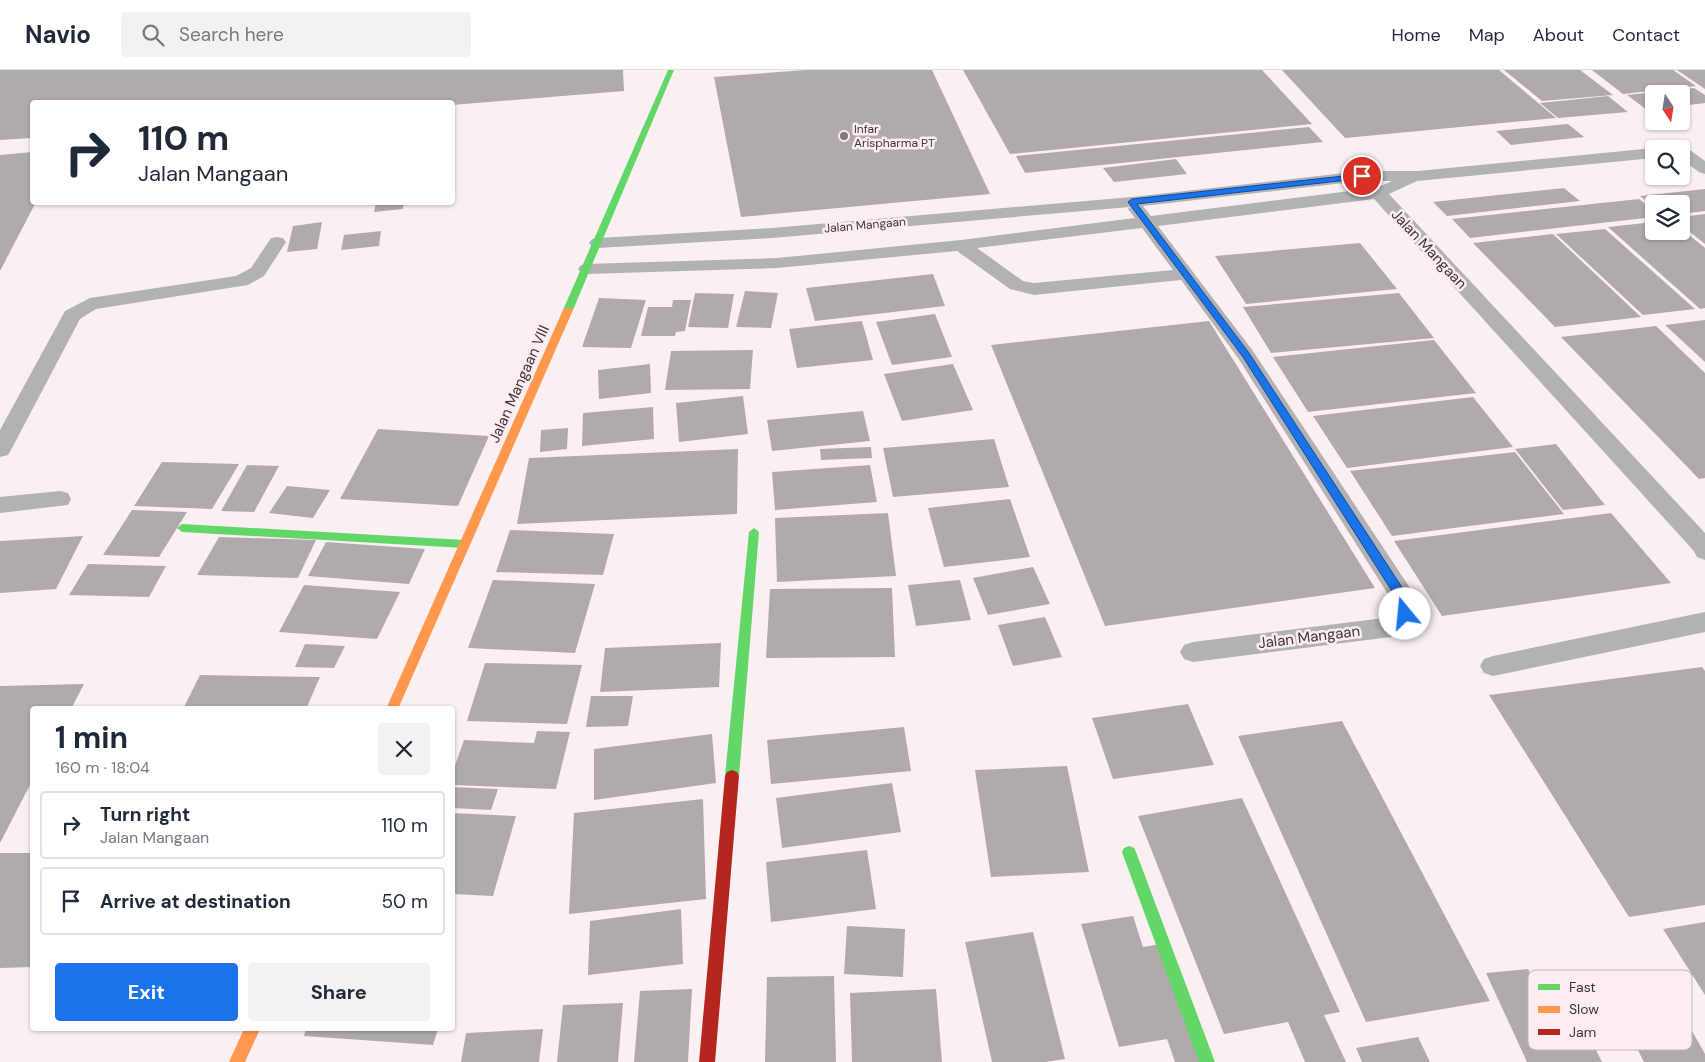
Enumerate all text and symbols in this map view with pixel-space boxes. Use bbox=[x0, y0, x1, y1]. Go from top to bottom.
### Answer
search box bbox=[121, 12, 471, 57]
text: Navio bbox=[25, 19, 91, 50]
icon: search bbox=[139, 21, 167, 49]
text: Search here bbox=[179, 22, 284, 47]
text: Home bbox=[1391, 23, 1441, 47]
text: Map bbox=[1469, 23, 1505, 47]
text: About bbox=[1533, 23, 1584, 47]
text: Contact bbox=[1612, 23, 1680, 47]
north arrow bbox=[1645, 85, 1690, 130]
map controls bbox=[1645, 85, 1690, 240]
text: 110 m bbox=[138, 115, 229, 161]
icon: right bbox=[55, 120, 120, 185]
place label: Infar Arispharma PT bbox=[854, 121, 935, 151]
marker: Infar Arispharma PT bbox=[838, 130, 850, 142]
button: search bbox=[1645, 140, 1690, 185]
pin bbox=[1341, 155, 1383, 197]
text: Jalan Mangaan bbox=[138, 159, 288, 188]
icon: arrive bbox=[1348, 162, 1376, 190]
button: layers bbox=[1645, 195, 1690, 240]
street label: Jalan Mangaan bbox=[1387, 205, 1471, 293]
street label: Jalan Mangaan bbox=[823, 213, 907, 237]
street label: Jalan Mangaan VIII bbox=[484, 322, 554, 446]
position arrow bbox=[1378, 587, 1430, 639]
street label: Jalan Mangaan bbox=[1257, 621, 1361, 653]
text: 1 min bbox=[55, 718, 128, 757]
button: close bbox=[378, 723, 430, 775]
text: 160 m · 18:04 bbox=[55, 757, 150, 778]
text: Turn right bbox=[100, 802, 190, 827]
icon: right bbox=[57, 811, 85, 839]
text: 110 m bbox=[381, 813, 428, 838]
text: Jalan Mangaan bbox=[100, 827, 209, 848]
icon: arrive bbox=[57, 887, 85, 915]
text: Arrive at destination bbox=[100, 889, 291, 914]
text: 50 m bbox=[381, 889, 428, 914]
button: Exit bbox=[55, 963, 238, 1021]
button: Share bbox=[248, 963, 430, 1021]
legend bbox=[1528, 970, 1692, 1050]
text: Fast bbox=[1569, 978, 1596, 996]
text: Slow bbox=[1569, 1000, 1599, 1018]
text: Jam bbox=[1569, 1023, 1596, 1041]

